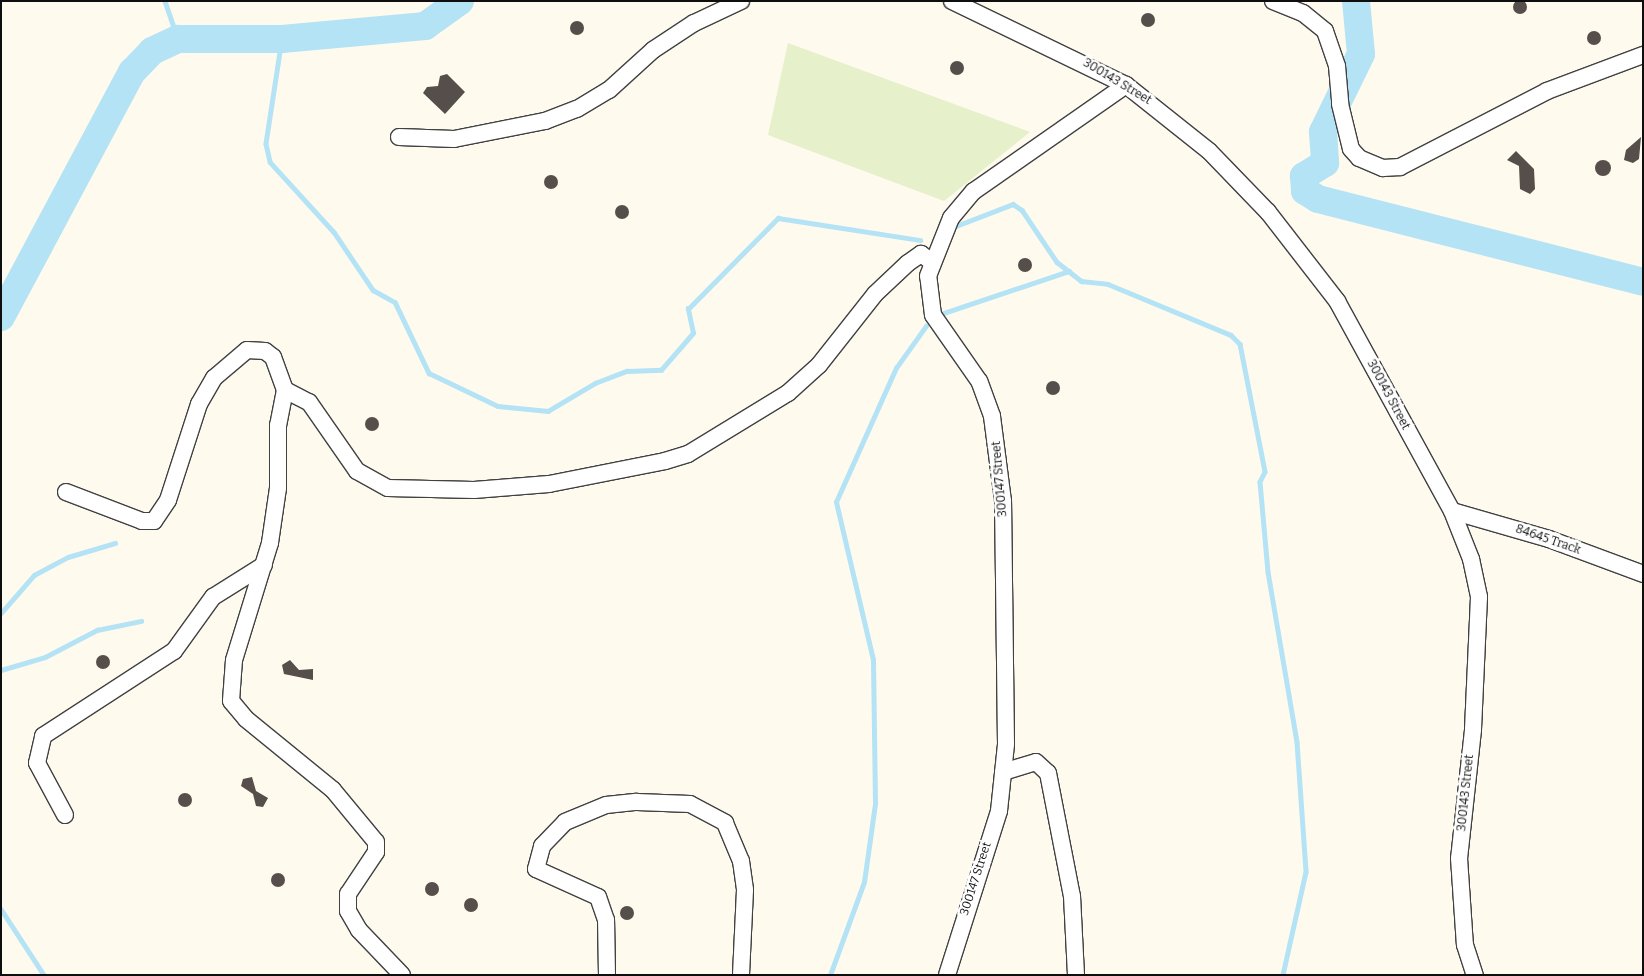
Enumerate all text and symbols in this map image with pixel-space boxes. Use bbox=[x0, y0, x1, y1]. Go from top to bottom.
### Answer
street label: 300143 Street bbox=[1080, 56, 1154, 108]
street label: 300143 Street bbox=[1364, 358, 1412, 432]
street label: 300147 Street bbox=[990, 440, 1010, 518]
street label: 84645 Track bbox=[1513, 522, 1583, 558]
street label: 300143 Street bbox=[1455, 754, 1477, 832]
street label: 300147 Street bbox=[957, 841, 995, 917]

